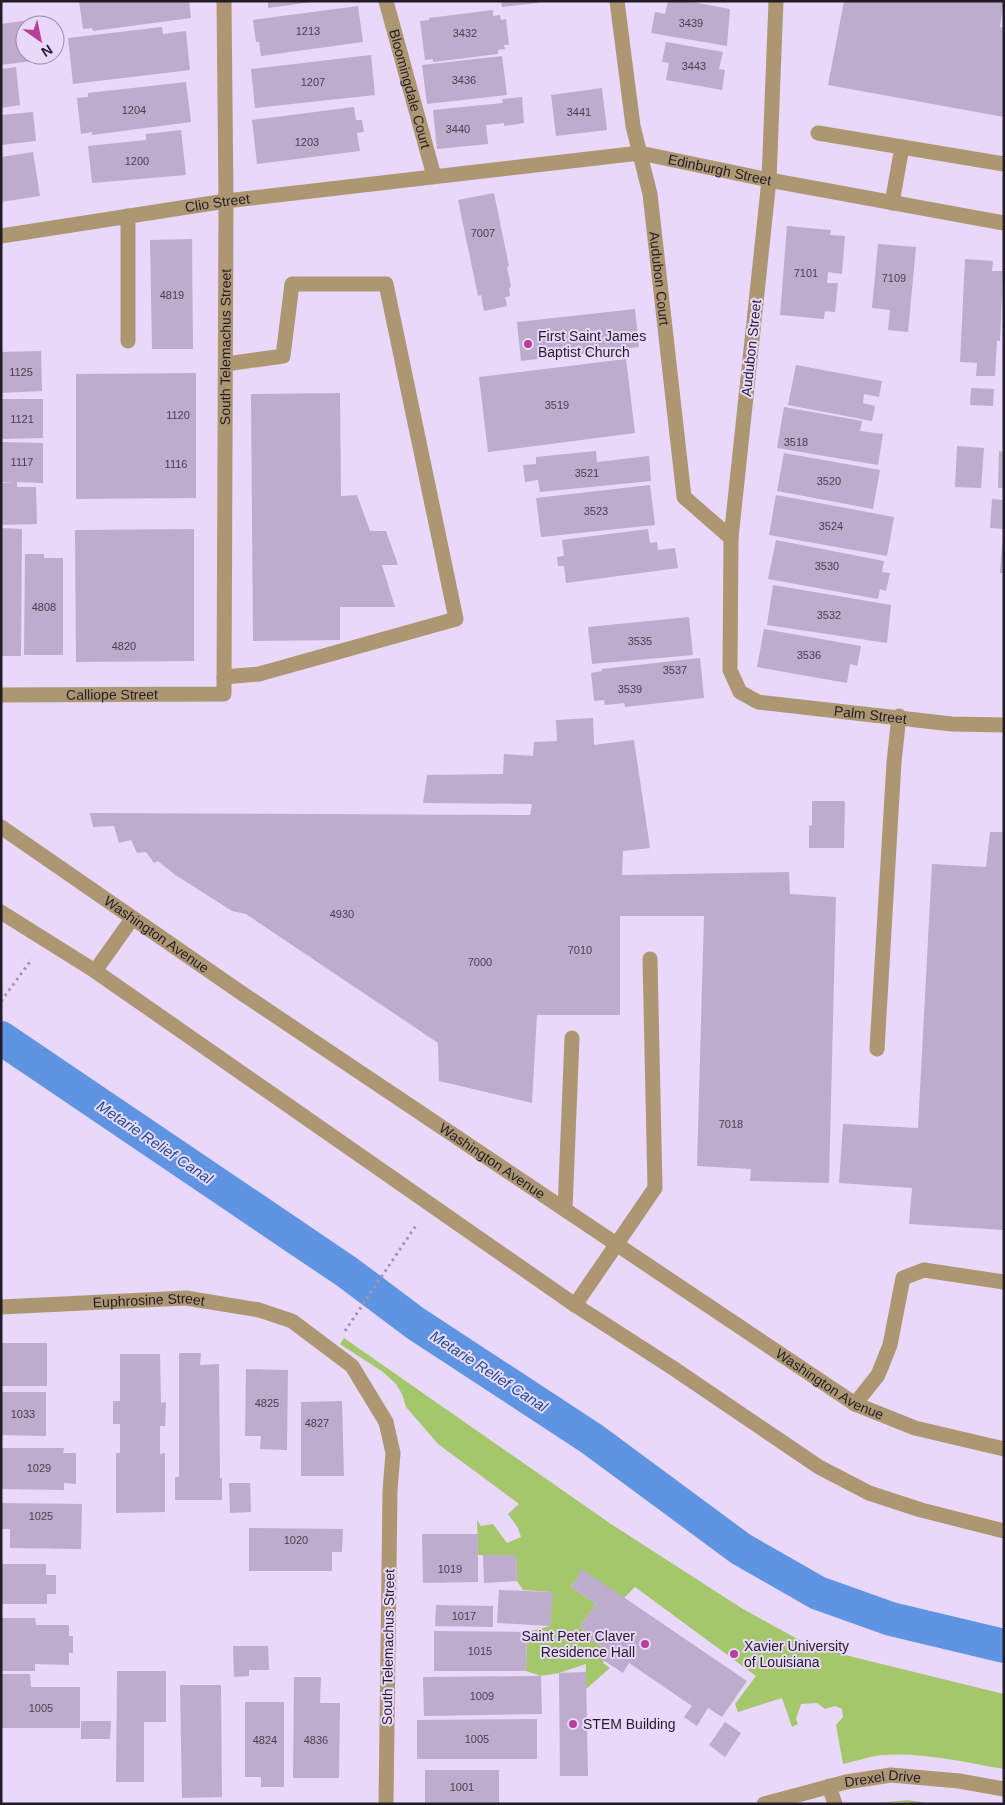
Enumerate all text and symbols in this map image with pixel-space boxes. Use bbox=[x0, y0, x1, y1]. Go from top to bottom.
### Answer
north arrow bbox=[15, 15, 65, 65]
house number: 3439 bbox=[679, 17, 703, 29]
house number: 1213 bbox=[296, 25, 320, 37]
street label: Bloomingdale Court bbox=[386, 27, 434, 150]
house number: 3432 bbox=[453, 27, 477, 39]
text: N bbox=[38, 41, 56, 60]
house number: 3443 bbox=[682, 60, 706, 72]
house number: 3436 bbox=[452, 74, 476, 86]
house number: 1207 bbox=[301, 76, 325, 88]
house number: 1204 bbox=[122, 104, 146, 116]
house number: 3441 bbox=[567, 106, 591, 118]
house number: 3440 bbox=[446, 123, 470, 135]
house number: 1203 bbox=[295, 136, 319, 148]
street label: Edinburgh Street bbox=[667, 151, 773, 188]
house number: 1200 bbox=[125, 155, 149, 167]
street label: Clio Street bbox=[184, 190, 251, 215]
house number: 7007 bbox=[471, 227, 495, 239]
street label: Audubon Court bbox=[646, 231, 673, 326]
house number: 7101 bbox=[794, 267, 818, 279]
street label: South Telemachus Street bbox=[217, 269, 234, 425]
house number: 7109 bbox=[882, 272, 906, 284]
house number: 4819 bbox=[160, 289, 184, 301]
street label: Audubon Street bbox=[738, 299, 764, 397]
place label: First Saint James Baptist Church bbox=[538, 328, 646, 360]
marker: First Saint James Baptist Church bbox=[522, 338, 534, 350]
house number: 1125 bbox=[9, 366, 33, 378]
house number: 3519 bbox=[545, 399, 569, 411]
house number: 1120 bbox=[166, 409, 190, 421]
house number: 1121 bbox=[10, 413, 34, 425]
house number: 3518 bbox=[784, 436, 808, 448]
house number: 1117 bbox=[11, 456, 33, 468]
house number: 1116 bbox=[165, 458, 187, 470]
house number: 3521 bbox=[575, 467, 599, 479]
house number: 3520 bbox=[817, 475, 841, 487]
house number: 3523 bbox=[584, 505, 608, 517]
house number: 3524 bbox=[819, 520, 843, 532]
house number: 3530 bbox=[815, 560, 839, 572]
house number: 4808 bbox=[32, 601, 56, 613]
house number: 3532 bbox=[817, 609, 841, 621]
house number: 3535 bbox=[628, 635, 652, 647]
house number: 4820 bbox=[112, 640, 136, 652]
house number: 3536 bbox=[797, 649, 821, 661]
house number: 3537 bbox=[663, 664, 687, 676]
house number: 3539 bbox=[618, 683, 642, 695]
street label: Calliope Street bbox=[66, 686, 158, 703]
street label: Palm Street bbox=[833, 703, 908, 727]
street label: Washington Avenue bbox=[101, 893, 212, 976]
house number: 4930 bbox=[330, 908, 354, 920]
house number: 7010 bbox=[568, 944, 592, 956]
house number: 7000 bbox=[468, 956, 492, 968]
water label: Metarie Relief Canal bbox=[94, 1097, 217, 1187]
house number: 7018 bbox=[719, 1118, 743, 1130]
street label: Washington Avenue bbox=[436, 1120, 548, 1202]
street label: Euphrosine Street bbox=[92, 1290, 206, 1311]
water label: Metarie Relief Canal bbox=[427, 1327, 551, 1415]
street label: Washington Avenue bbox=[773, 1345, 886, 1423]
house number: 4825 bbox=[255, 1397, 279, 1409]
house number: 1033 bbox=[11, 1408, 35, 1420]
house number: 4827 bbox=[305, 1417, 329, 1429]
house number: 1029 bbox=[27, 1462, 51, 1474]
house number: 1025 bbox=[29, 1510, 53, 1522]
house number: 1020 bbox=[284, 1534, 308, 1546]
house number: 1019 bbox=[438, 1563, 462, 1575]
street label: South Telemachus Street bbox=[379, 1569, 397, 1725]
house number: 1017 bbox=[452, 1610, 476, 1622]
place label: Saint Peter Claver Residence Hall bbox=[521, 1628, 635, 1660]
marker: Saint Peter Claver Residence Hall bbox=[639, 1638, 651, 1650]
place label: Xavier University of Louisiana bbox=[744, 1638, 849, 1670]
house number: 1015 bbox=[468, 1645, 492, 1657]
marker: Xavier University of Louisiana bbox=[728, 1648, 740, 1660]
house number: 1009 bbox=[470, 1690, 494, 1702]
house number: 1005 bbox=[29, 1702, 53, 1714]
place label: STEM Building bbox=[583, 1716, 676, 1732]
marker: STEM Building bbox=[567, 1718, 579, 1730]
house number: 1005 bbox=[465, 1733, 489, 1745]
house number: 4824 bbox=[253, 1734, 277, 1746]
house number: 4836 bbox=[304, 1734, 328, 1746]
street label: Drexel Drive bbox=[843, 1767, 922, 1790]
house number: 1001 bbox=[450, 1781, 474, 1793]

